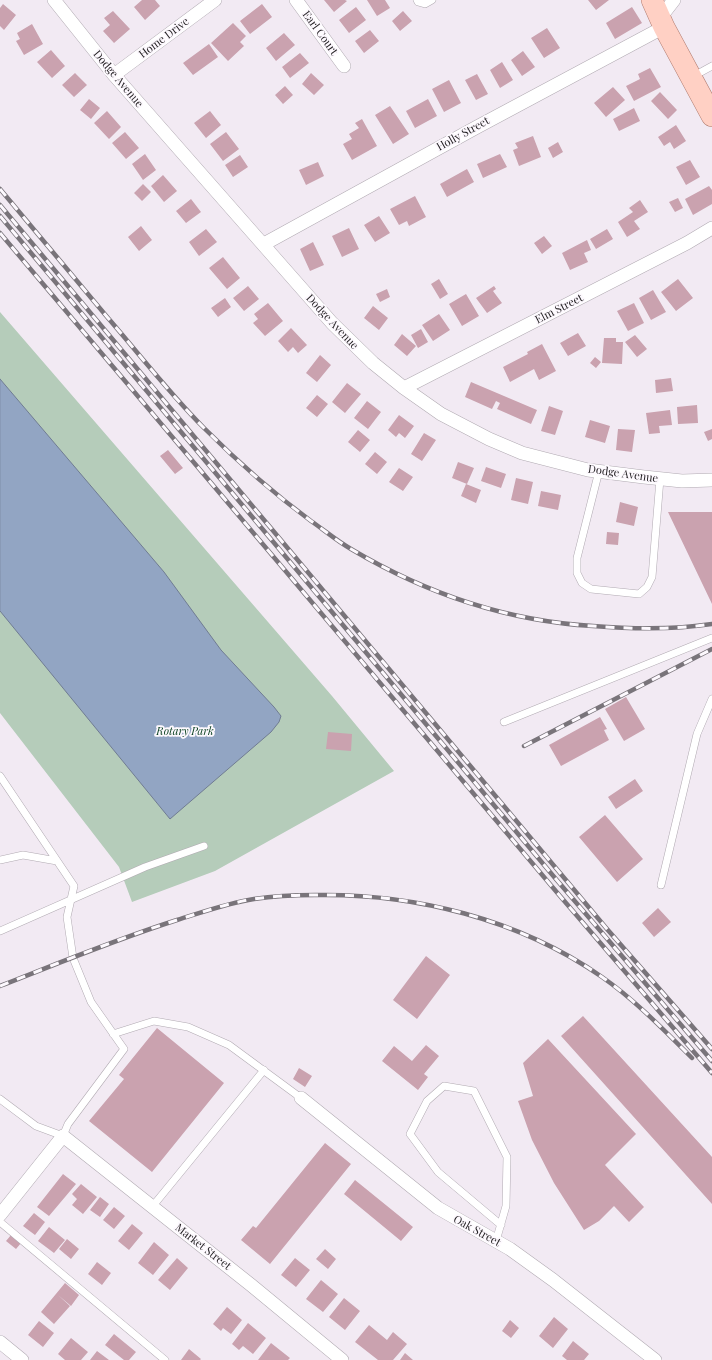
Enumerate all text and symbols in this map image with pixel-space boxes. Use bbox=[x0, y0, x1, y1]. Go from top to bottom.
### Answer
street label: Earl Court bbox=[300, 8, 340, 58]
street label: Home Drive bbox=[136, 15, 192, 61]
street label: Dodge Avenue bbox=[90, 48, 146, 110]
street label: Holly Street bbox=[434, 114, 492, 154]
street label: Elm Street bbox=[533, 291, 585, 327]
street label: Dodge Avenue bbox=[303, 292, 361, 352]
street label: Dodge Avenue bbox=[587, 463, 659, 485]
park label: Rotary Park bbox=[156, 725, 214, 739]
street label: Oak Street bbox=[451, 1213, 503, 1249]
street label: Market Street bbox=[172, 1221, 234, 1273]

